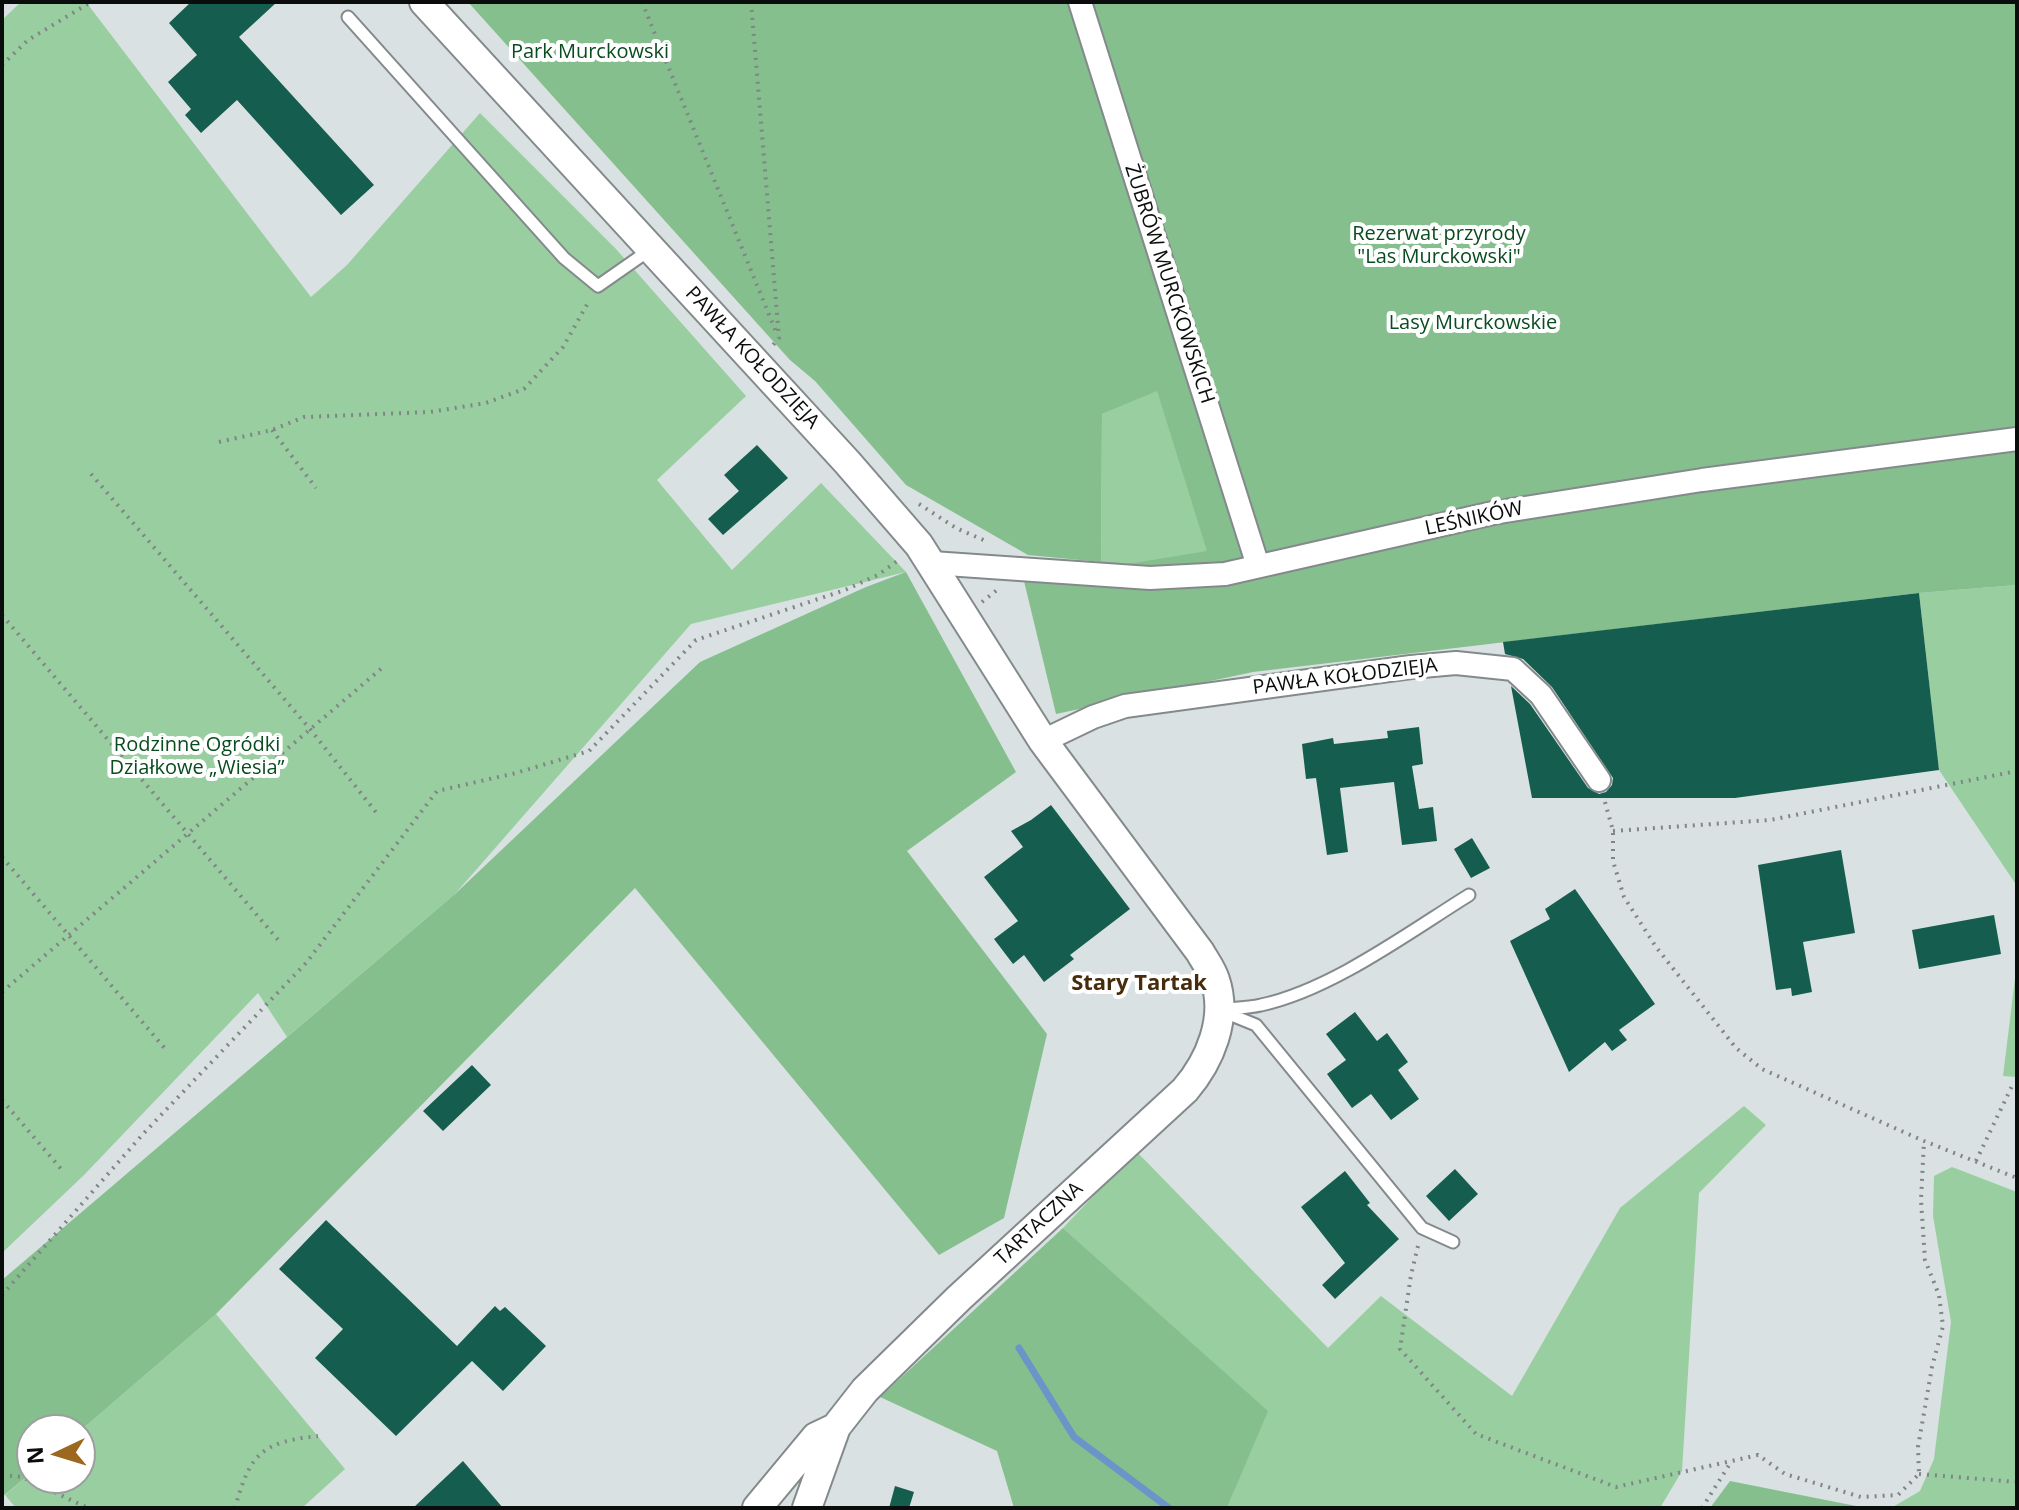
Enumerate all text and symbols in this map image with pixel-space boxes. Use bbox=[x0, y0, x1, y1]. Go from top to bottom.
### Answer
park label: Park Murckowski bbox=[511, 40, 669, 64]
street label: ŻUBRÓW MURCKOWSKICH bbox=[1119, 161, 1219, 407]
park label: Rezerwat przyrody "Las Murckowski" bbox=[1352, 222, 1526, 269]
street label: PAWŁA KOŁODZIEJA bbox=[680, 282, 824, 434]
park label: Lasy Murckowskie bbox=[1389, 311, 1557, 335]
street label: LEŚNIKÓW bbox=[1423, 497, 1525, 541]
street label: PAWŁA KOŁODZIEJA bbox=[1251, 654, 1439, 700]
park label: Rodzinne Ogródki Działkowe „Wiesia” bbox=[109, 733, 285, 780]
district label: Stary Tartak bbox=[1071, 971, 1207, 997]
street label: TARTACZNA bbox=[990, 1177, 1088, 1271]
north arrow bbox=[16, 1414, 96, 1494]
text: N bbox=[18, 1446, 50, 1466]

